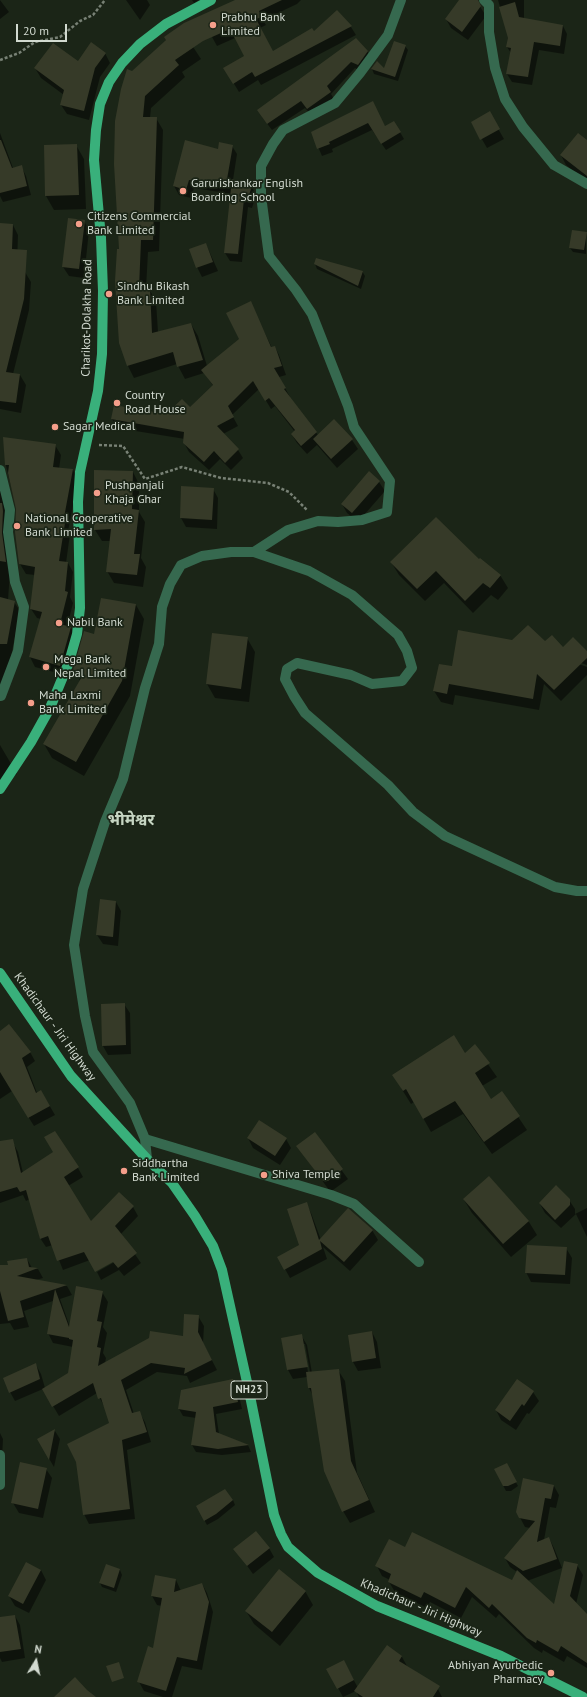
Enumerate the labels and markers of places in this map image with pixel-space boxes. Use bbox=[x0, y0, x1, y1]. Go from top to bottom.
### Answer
place label: Prabhu Bank Limited bbox=[221, 11, 285, 39]
marker: Prabhu Bank Limited bbox=[208, 20, 218, 30]
place label: Garurishankar English Boarding School bbox=[191, 177, 303, 205]
marker: Garurishankar English Boarding School bbox=[178, 186, 188, 196]
place label: Citizens Commercial Bank Limited bbox=[87, 210, 191, 238]
marker: Citizens Commercial Bank Limited bbox=[74, 219, 84, 229]
place label: Sindhu Bikash Bank Limited bbox=[117, 280, 189, 308]
marker: Sindhu Bikash Bank Limited bbox=[104, 289, 114, 299]
place label: Country Road House bbox=[125, 389, 186, 417]
marker: Country Road House bbox=[112, 398, 122, 408]
place label: Sagar Medical bbox=[63, 420, 135, 434]
marker: Sagar Medical bbox=[50, 422, 60, 432]
place label: Pushpanjali Khaja Ghar bbox=[105, 479, 164, 507]
marker: Pushpanjali Khaja Ghar bbox=[92, 488, 102, 498]
place label: National Cooperative Bank Limited bbox=[25, 512, 133, 540]
marker: National Cooperative Bank Limited bbox=[12, 521, 22, 531]
place label: Nabil Bank bbox=[67, 616, 123, 630]
marker: Nabil Bank bbox=[54, 618, 64, 628]
place label: Mega Bank Nepal Limited bbox=[54, 653, 126, 681]
marker: Mega Bank Nepal Limited bbox=[41, 662, 51, 672]
place label: Maha Laxmi Bank Limited bbox=[39, 689, 106, 717]
marker: Maha Laxmi Bank Limited bbox=[26, 698, 36, 708]
place label: Siddhartha Bank Limited bbox=[132, 1157, 199, 1185]
marker: Siddhartha Bank Limited bbox=[119, 1166, 129, 1176]
place label: Shiva Temple bbox=[272, 1168, 340, 1182]
marker: Shiva Temple bbox=[259, 1170, 269, 1180]
place label: Abhiyan Ayurbedic Pharmacy bbox=[448, 1659, 543, 1687]
marker: Abhiyan Ayurbedic Pharmacy bbox=[546, 1668, 556, 1678]

